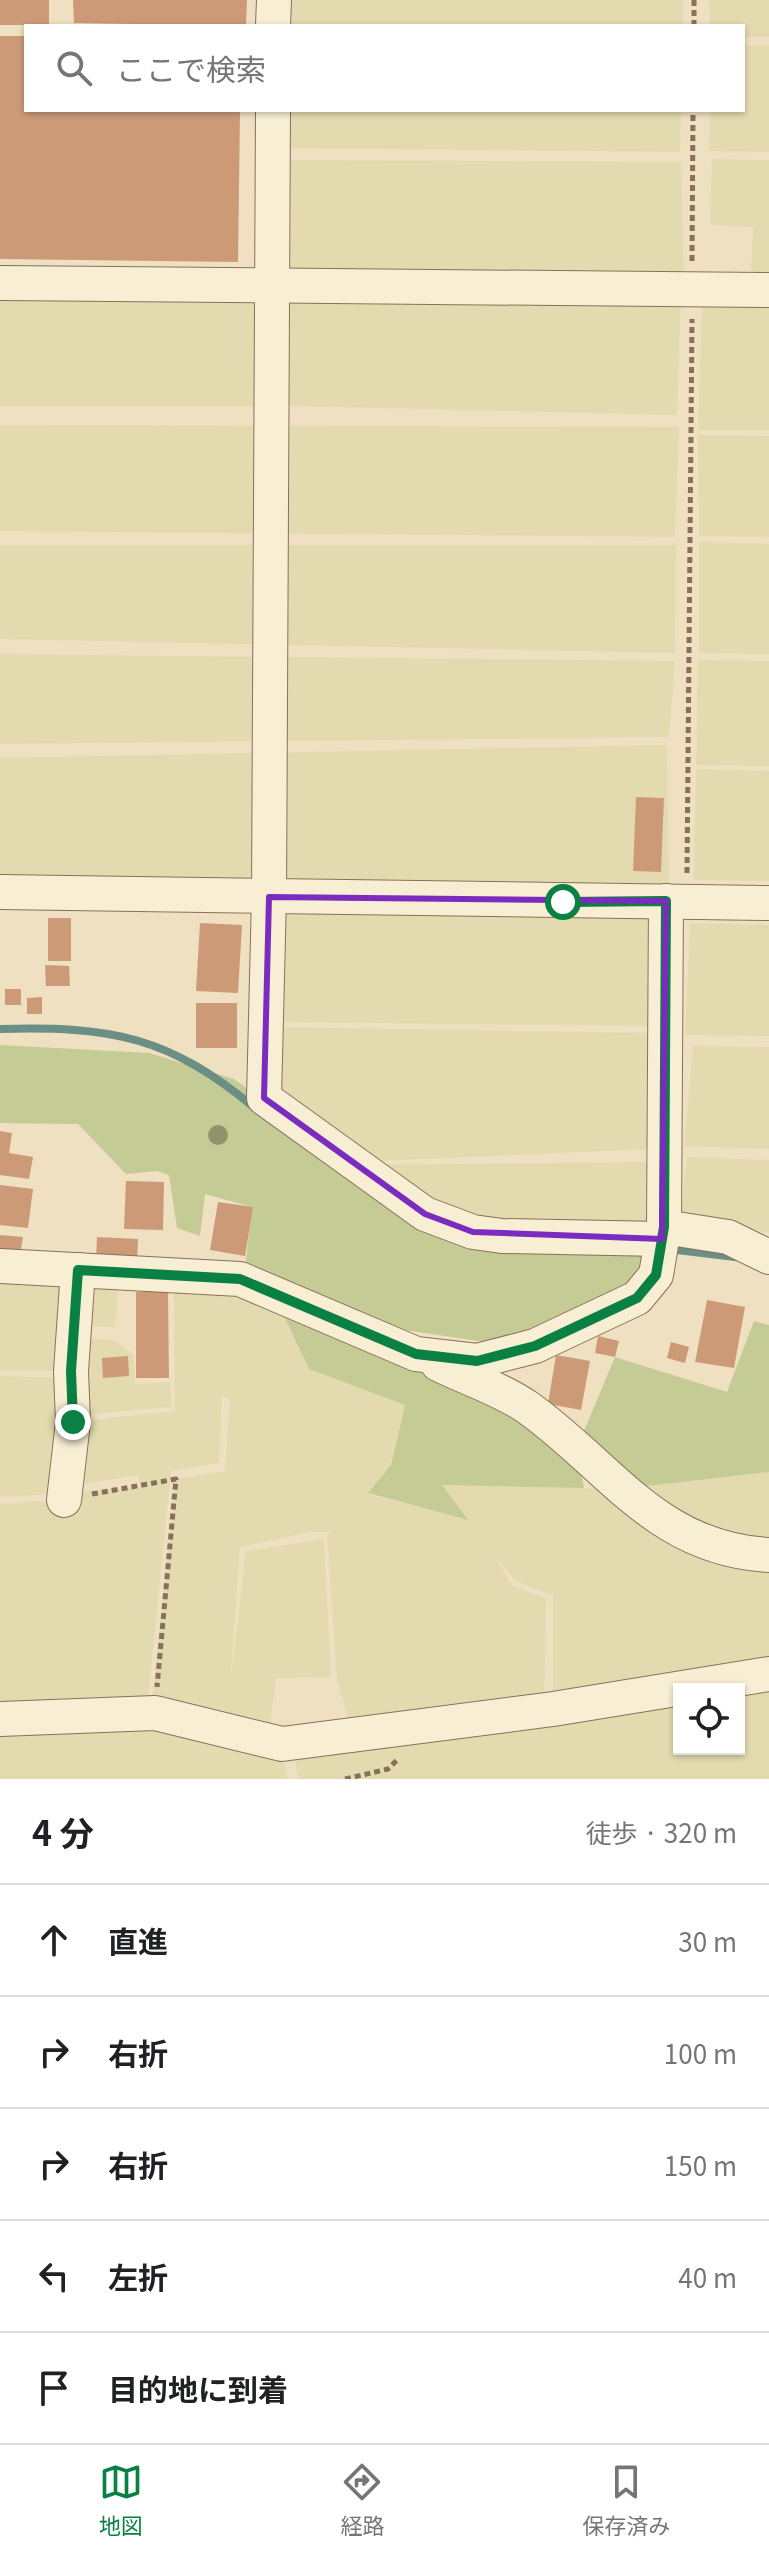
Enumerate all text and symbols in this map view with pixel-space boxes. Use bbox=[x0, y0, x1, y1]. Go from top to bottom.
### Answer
search box bbox=[24, 24, 745, 112]
icon: search bbox=[52, 46, 96, 90]
text: ここで検索 bbox=[116, 46, 266, 90]
route start bbox=[545, 884, 581, 920]
route end bbox=[55, 1404, 91, 1440]
map controls bbox=[673, 1683, 745, 1755]
button: locate bbox=[673, 1683, 745, 1755]
text: 4 分 bbox=[32, 1807, 94, 1856]
text: 徒歩 · 320 m bbox=[586, 1813, 737, 1850]
icon: ahead bbox=[32, 1918, 76, 1962]
text: 直進 bbox=[108, 1918, 168, 1962]
text: 30 m bbox=[678, 1922, 737, 1959]
icon: right bbox=[32, 2030, 76, 2074]
text: 右折 bbox=[108, 2030, 168, 2074]
text: 100 m bbox=[664, 2034, 737, 2071]
icon: right bbox=[32, 2142, 76, 2186]
text: 右折 bbox=[108, 2142, 168, 2186]
text: 150 m bbox=[664, 2146, 737, 2183]
icon: left bbox=[32, 2254, 76, 2298]
text: 左折 bbox=[108, 2254, 168, 2298]
text: 40 m bbox=[678, 2258, 737, 2295]
icon: arrive bbox=[32, 2366, 76, 2410]
text: 目的地に到着 bbox=[108, 2366, 288, 2410]
tab: 地図 bbox=[99, 2460, 143, 2540]
tab: 経路 bbox=[340, 2460, 384, 2540]
tab: 保存済み bbox=[582, 2460, 670, 2540]

